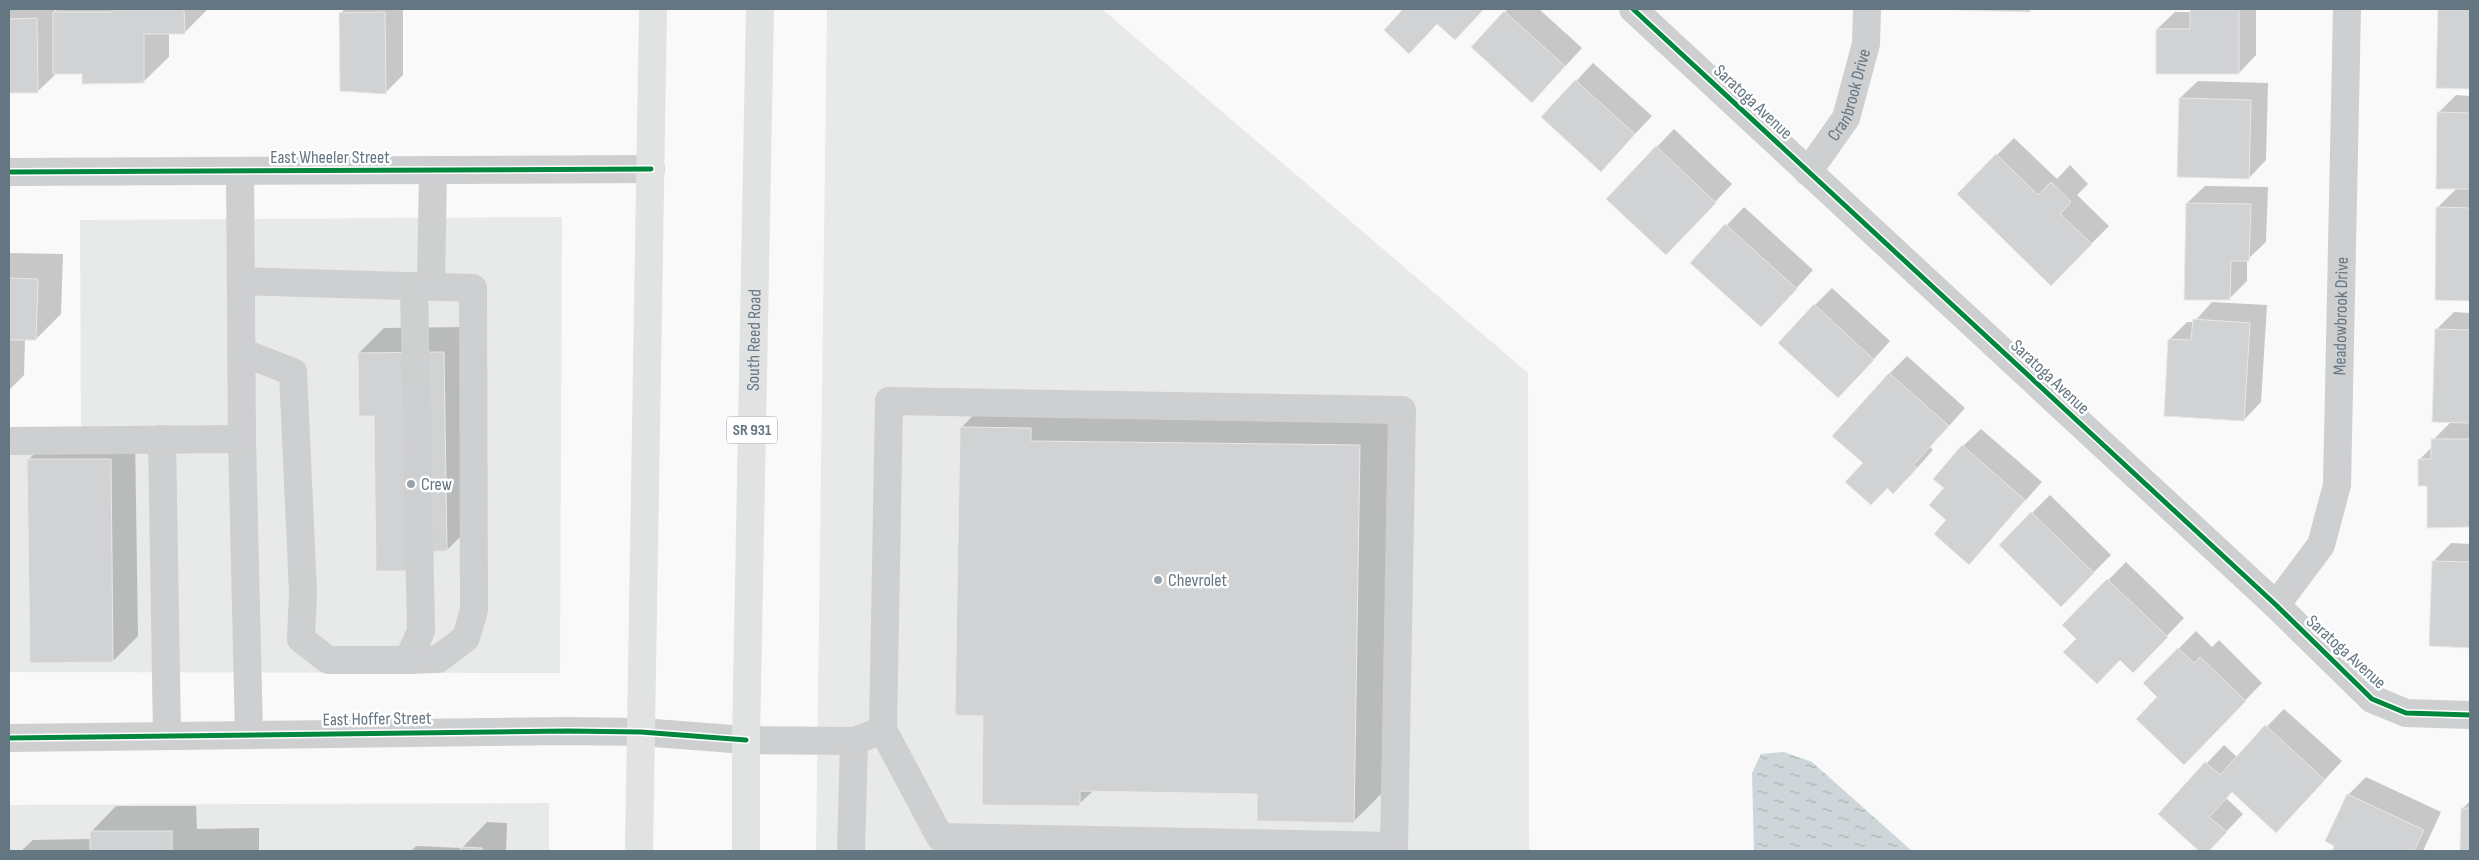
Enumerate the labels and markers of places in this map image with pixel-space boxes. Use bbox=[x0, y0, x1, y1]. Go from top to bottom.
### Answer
place label: Crew bbox=[421, 474, 452, 495]
marker: Crew bbox=[405, 478, 417, 490]
place label: Chevrolet bbox=[1168, 570, 1227, 591]
marker: Chevrolet bbox=[1152, 574, 1164, 586]

